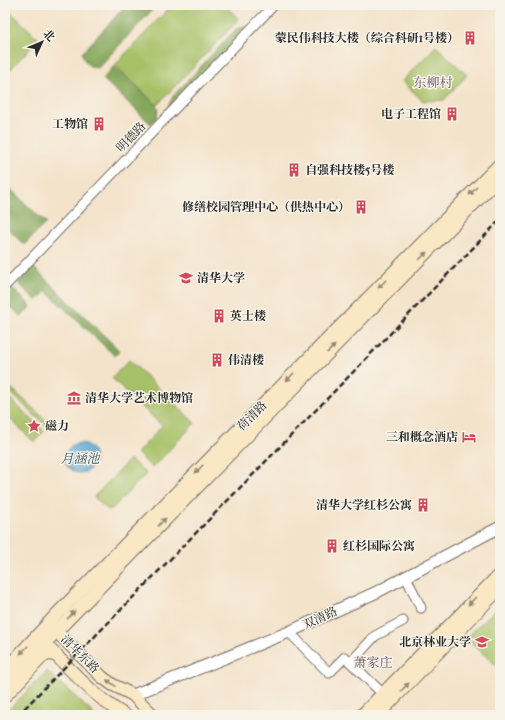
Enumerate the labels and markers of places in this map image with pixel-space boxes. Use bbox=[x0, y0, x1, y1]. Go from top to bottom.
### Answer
building icon: 蒙民伟科技大楼（综合科研1号楼） bbox=[462, 30, 478, 46]
place label: 蒙民伟科技大楼（综合科研1号楼） bbox=[275, 31, 459, 45]
building icon: 电子工程馆 bbox=[444, 106, 460, 122]
place label: 电子工程馆 bbox=[381, 107, 441, 121]
building icon: 工物馆 bbox=[91, 116, 107, 132]
place label: 工物馆 bbox=[52, 117, 88, 131]
building icon: 自强科技楼5号楼 bbox=[286, 162, 302, 178]
place label: 自强科技楼5号楼 bbox=[305, 163, 394, 177]
building icon: 修缮校园管理中心（供热中心） bbox=[353, 199, 369, 215]
place label: 修缮校园管理中心（供热中心） bbox=[182, 200, 350, 214]
school or university icon: 清华大学 bbox=[178, 270, 194, 286]
place label: 清华大学 bbox=[197, 271, 245, 285]
building icon: 英士楼 bbox=[211, 308, 227, 324]
place label: 英士楼 bbox=[230, 309, 266, 323]
building icon: 伟清楼 bbox=[209, 352, 225, 368]
place label: 伟清楼 bbox=[228, 353, 264, 367]
museum icon: 清华大学艺术博物馆 bbox=[66, 390, 82, 406]
place label: 清华大学艺术博物馆 bbox=[85, 391, 193, 405]
place icon: 磁力 bbox=[26, 418, 42, 434]
place label: 磁力 bbox=[45, 419, 69, 433]
hotel icon: 三和概念酒店 bbox=[461, 429, 477, 445]
place label: 三和概念酒店 bbox=[386, 430, 458, 444]
building icon: 清华大学红杉公寓 bbox=[415, 497, 431, 513]
place label: 清华大学红杉公寓 bbox=[316, 498, 412, 512]
building icon: 红杉国际公寓 bbox=[324, 538, 340, 554]
place label: 红杉国际公寓 bbox=[343, 539, 415, 553]
school or university icon: 北京林业大学 bbox=[474, 634, 490, 650]
place label: 北京林业大学 bbox=[399, 635, 471, 649]

